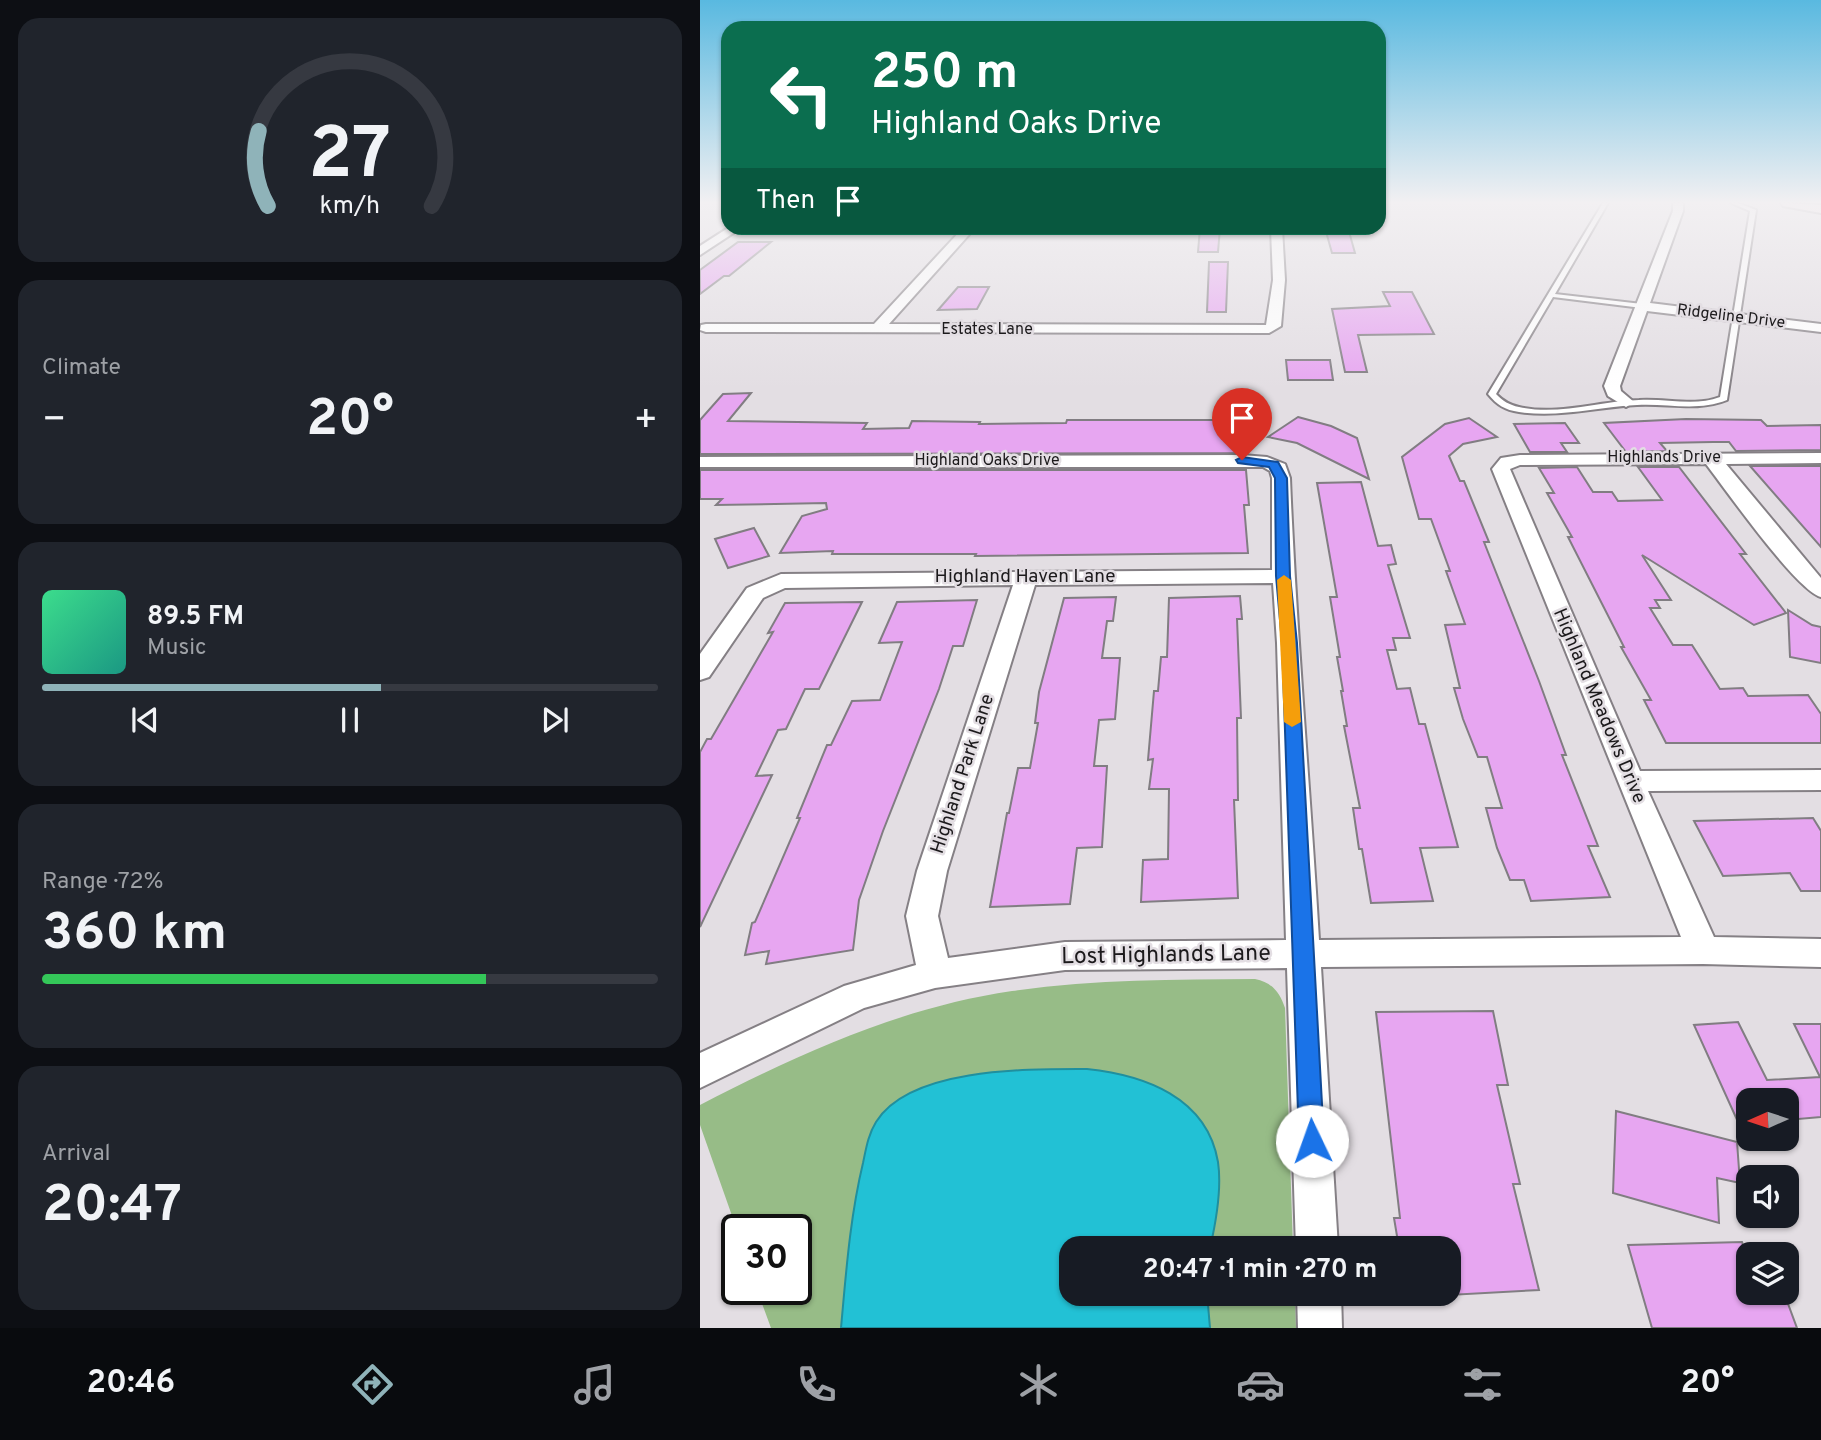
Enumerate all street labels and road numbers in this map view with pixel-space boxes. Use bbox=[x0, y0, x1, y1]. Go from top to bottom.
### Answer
street label: Ridgeline Drive bbox=[1676, 300, 1786, 334]
street label: Estates Lane bbox=[941, 320, 1033, 340]
street label: Highlands Drive bbox=[1607, 448, 1721, 468]
street label: Highland Oaks Drive bbox=[914, 451, 1060, 471]
street label: Highland Haven Lane bbox=[935, 565, 1115, 589]
street label: Highland Meadows Drive bbox=[1547, 605, 1651, 807]
street label: Highland Park Lane bbox=[926, 691, 1000, 857]
street label: Lost Highlands Lane bbox=[1061, 940, 1271, 972]

